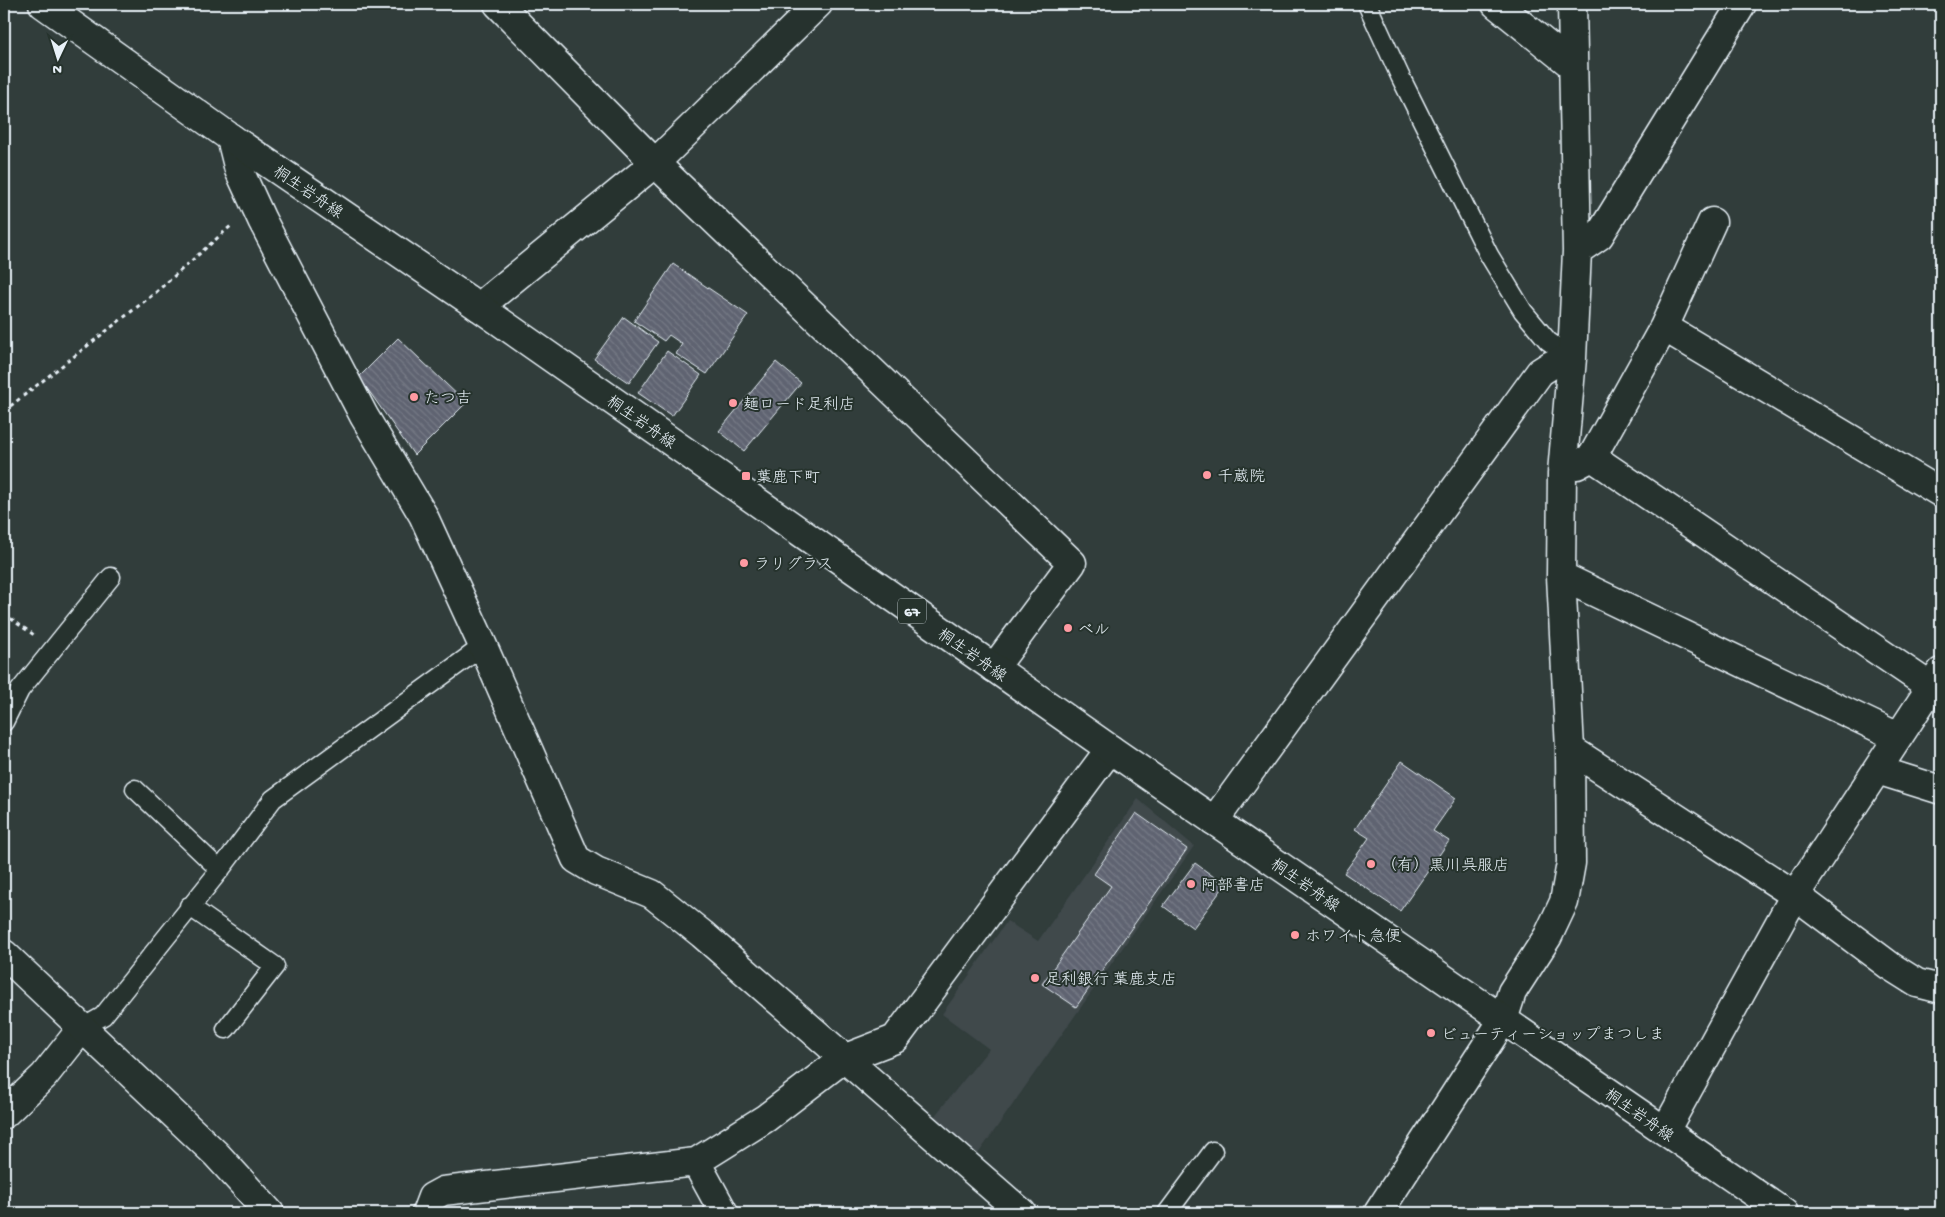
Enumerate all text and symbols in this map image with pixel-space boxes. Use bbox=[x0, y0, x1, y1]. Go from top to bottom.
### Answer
north arrow bbox=[32, 32, 82, 82]
text: N bbox=[52, 60, 62, 77]
street label: 桐生岩舟線 bbox=[269, 162, 347, 224]
place label: たつ吉 bbox=[424, 390, 472, 410]
marker: たつ吉 bbox=[408, 391, 420, 403]
street label: 桐生岩舟線 bbox=[602, 391, 679, 455]
place label: 麺ロード足利店 bbox=[743, 396, 855, 416]
marker: 麺ロード足利店 bbox=[727, 397, 739, 409]
place label: 千蔵院 bbox=[1217, 468, 1265, 488]
place label: 葉鹿下町 bbox=[756, 469, 820, 489]
marker: 千蔵院 bbox=[1201, 469, 1213, 481]
marker: 葉鹿下町 bbox=[740, 470, 752, 482]
place label: ラリグラス bbox=[754, 556, 833, 576]
marker: ラリグラス bbox=[738, 557, 750, 569]
road number: 67 bbox=[898, 598, 926, 624]
marker: ベル bbox=[1062, 622, 1074, 634]
place label: ベル bbox=[1078, 622, 1110, 641]
street label: 桐生岩舟線 bbox=[933, 624, 1010, 688]
street label: 桐生岩舟線 bbox=[1266, 854, 1343, 918]
place label: （有）黒川呉服店 bbox=[1381, 856, 1509, 877]
marker: （有）黒川呉服店 bbox=[1365, 858, 1377, 870]
place label: 阿部書店 bbox=[1201, 876, 1265, 897]
marker: 阿部書店 bbox=[1185, 878, 1197, 890]
place label: ホワイト急便 bbox=[1305, 928, 1401, 948]
marker: ホワイト急便 bbox=[1289, 929, 1301, 941]
place label: 足利銀行 葉鹿支店 bbox=[1045, 970, 1177, 991]
marker: 足利銀行 葉鹿支店 bbox=[1029, 972, 1041, 984]
place label: ビューティーショップまつしま bbox=[1441, 1026, 1665, 1046]
marker: ビューティーショップまつしま bbox=[1425, 1027, 1437, 1039]
street label: 桐生岩舟線 bbox=[1600, 1084, 1677, 1148]

